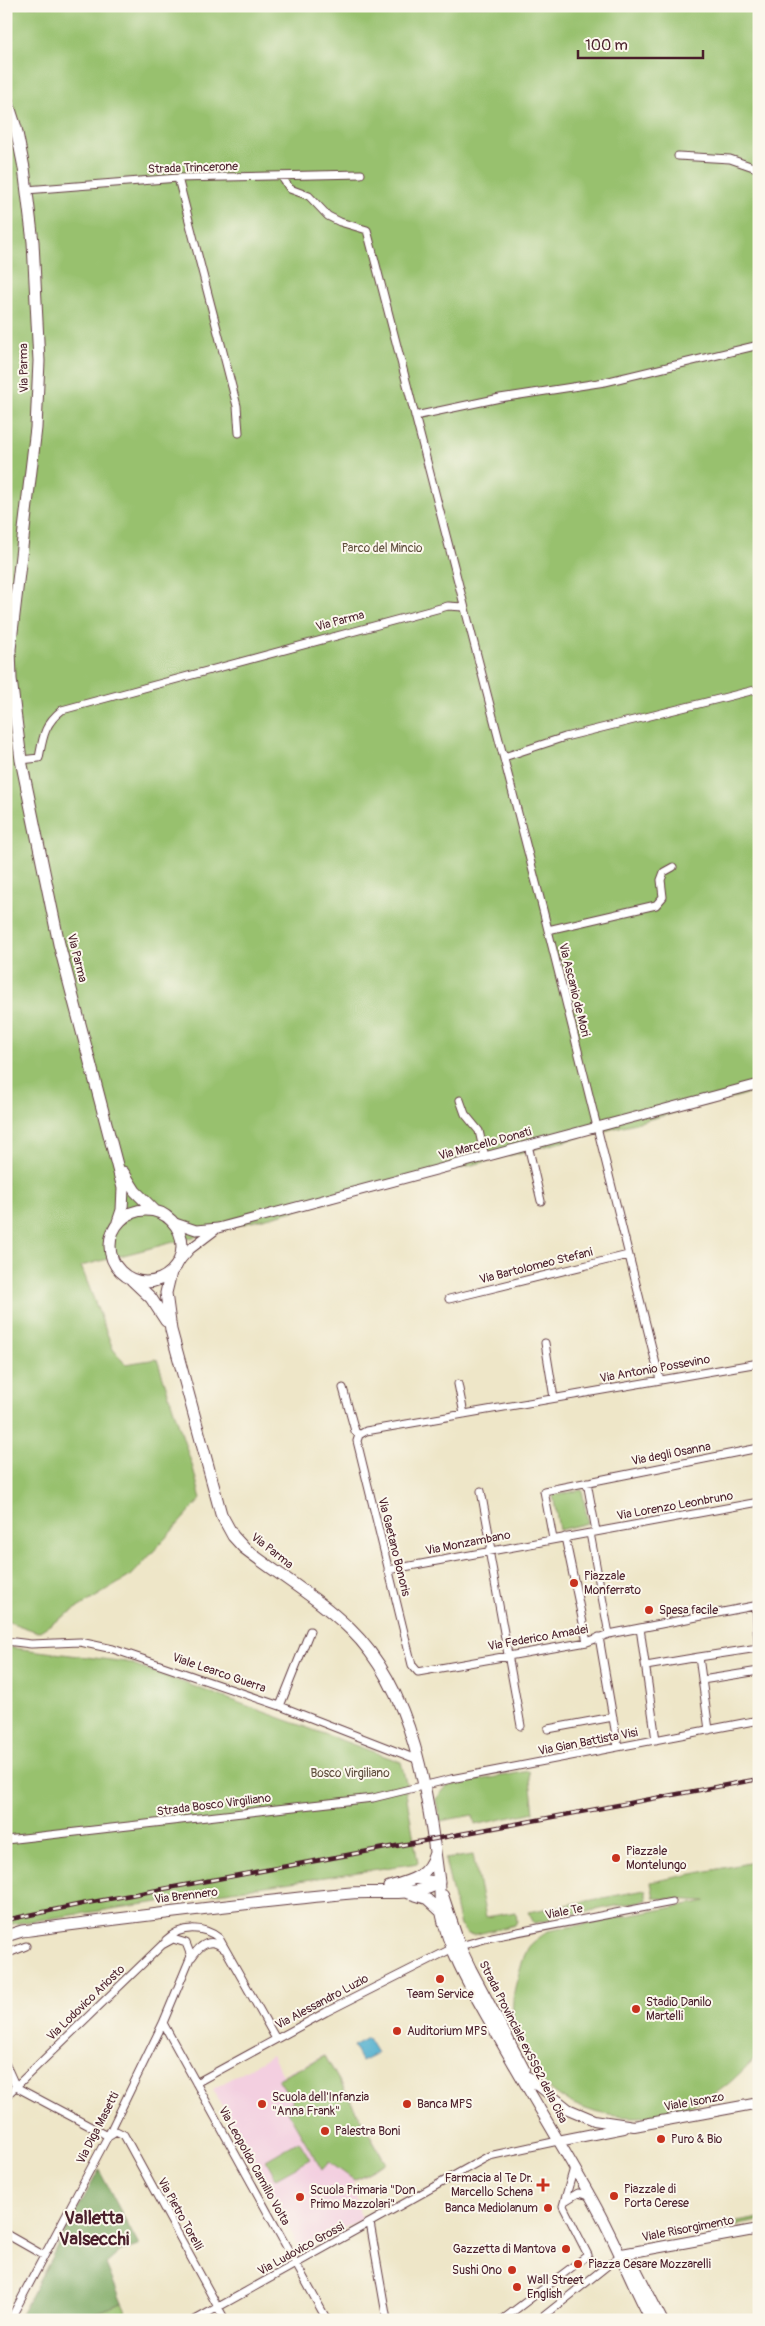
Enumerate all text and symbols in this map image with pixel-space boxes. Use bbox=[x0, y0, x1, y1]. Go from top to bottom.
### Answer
scale bar bbox=[578, 28, 702, 60]
text: 100 m bbox=[585, 36, 628, 55]
street label: Strada Trincerone bbox=[148, 159, 238, 177]
street label: Via Parma bbox=[16, 343, 32, 393]
park label: Parco del Mincio bbox=[342, 541, 423, 556]
street label: Via Parma bbox=[314, 607, 366, 635]
street label: Via Parma bbox=[64, 932, 90, 984]
street label: Via Ascanio de Mori bbox=[555, 942, 593, 1038]
street label: Via Marcello Donati bbox=[437, 1124, 533, 1164]
street label: Via Bartolomeo Stefani bbox=[478, 1245, 594, 1287]
street label: Via Antonio Possevino bbox=[599, 1352, 712, 1386]
street label: Via degli Osanna bbox=[630, 1439, 712, 1469]
street label: Via Lorenzo Leonbruno bbox=[616, 1488, 735, 1524]
street label: Via Gaetano Bonoris bbox=[374, 1496, 414, 1599]
street label: Via Monzambano bbox=[424, 1527, 512, 1559]
street label: Via Parma bbox=[248, 1530, 297, 1572]
place label: Piazzale Monferrato bbox=[584, 1569, 641, 1598]
marker: Piazzale Monferrato bbox=[568, 1577, 580, 1589]
place label: Spesa facile bbox=[659, 1603, 718, 1618]
marker: Spesa facile bbox=[643, 1604, 655, 1616]
street label: Via Federico Amadei bbox=[487, 1622, 589, 1654]
street label: Viale Learco Guerra bbox=[170, 1650, 268, 1696]
street label: Via Gian Battista Visi bbox=[537, 1725, 639, 1759]
park label: Bosco Virgiliano bbox=[310, 1766, 390, 1781]
street label: Strada Bosco Virgiliano bbox=[156, 1790, 273, 1819]
place label: Piazzale Montelungo bbox=[626, 1844, 687, 1873]
marker: Piazzale Montelungo bbox=[610, 1852, 622, 1864]
street label: Via Brennero bbox=[153, 1885, 219, 1907]
street label: Viale Te bbox=[544, 1901, 584, 1923]
street label: Strada Provinciale exSS62 della Cisa bbox=[475, 1958, 571, 2126]
street label: Via Lodovico Ariosto bbox=[44, 1962, 129, 2044]
street label: Via Alessandro Luzio bbox=[273, 1971, 372, 2033]
marker: Team Service bbox=[434, 1973, 446, 1985]
place label: Team Service bbox=[406, 1987, 474, 2002]
place label: Stadio Danilo Martelli bbox=[646, 1995, 712, 2024]
marker: Stadio Danilo Martelli bbox=[630, 2003, 642, 2015]
place label: Auditorium MPS bbox=[407, 2024, 487, 2039]
marker: Auditorium MPS bbox=[391, 2025, 403, 2037]
street label: Viale Isonzo bbox=[663, 2089, 726, 2115]
street label: Via Diga Masetti bbox=[73, 2090, 123, 2166]
place label: Scuola dell'Infanzia "Anna Frank" bbox=[272, 2090, 370, 2119]
place label: Banca MPS bbox=[417, 2097, 472, 2112]
marker: Scuola dell'Infanzia "Anna Frank" bbox=[256, 2098, 268, 2110]
marker: Banca MPS bbox=[401, 2098, 413, 2110]
street label: Via Leopoldo Camillo Volta bbox=[215, 2104, 293, 2229]
place label: Palestra Boni bbox=[335, 2124, 400, 2139]
marker: Palestra Boni bbox=[319, 2125, 331, 2137]
place label: Puro & Bio bbox=[671, 2132, 723, 2147]
marker: Puro & Bio bbox=[655, 2133, 667, 2145]
place label: Farmacia al Te Dr. Marcello Schena bbox=[445, 2171, 533, 2200]
street label: Via Pietro Torelli bbox=[154, 2175, 206, 2253]
marker: Farmacia al Te Dr. Marcello Schena bbox=[537, 2179, 549, 2191]
place label: Piazzale di Porta Cerese bbox=[624, 2182, 689, 2211]
place label: Scuola Primaria "Don Primo Mazzolari" bbox=[310, 2183, 416, 2212]
marker: Piazzale di Porta Cerese bbox=[608, 2190, 620, 2202]
marker: Scuola Primaria "Don Primo Mazzolari" bbox=[294, 2191, 306, 2203]
place label: Banca Mediolanum bbox=[445, 2201, 538, 2216]
marker: Banca Mediolanum bbox=[542, 2202, 554, 2214]
district label: Valletta Valsecchi bbox=[59, 2207, 129, 2251]
street label: Viale Risorgimento bbox=[641, 2213, 736, 2245]
street label: Via Ludovico Grossi bbox=[255, 2219, 347, 2279]
place label: Gazzetta di Mantova bbox=[453, 2242, 556, 2257]
marker: Gazzetta di Mantova bbox=[560, 2243, 572, 2255]
place label: Piazza Cesare Mozzarelli bbox=[588, 2257, 711, 2272]
marker: Piazza Cesare Mozzarelli bbox=[572, 2258, 584, 2270]
place label: Sushi Ono bbox=[452, 2263, 503, 2278]
marker: Sushi Ono bbox=[506, 2264, 518, 2276]
place label: Wall Street English bbox=[527, 2273, 584, 2302]
marker: Wall Street English bbox=[511, 2281, 523, 2293]

